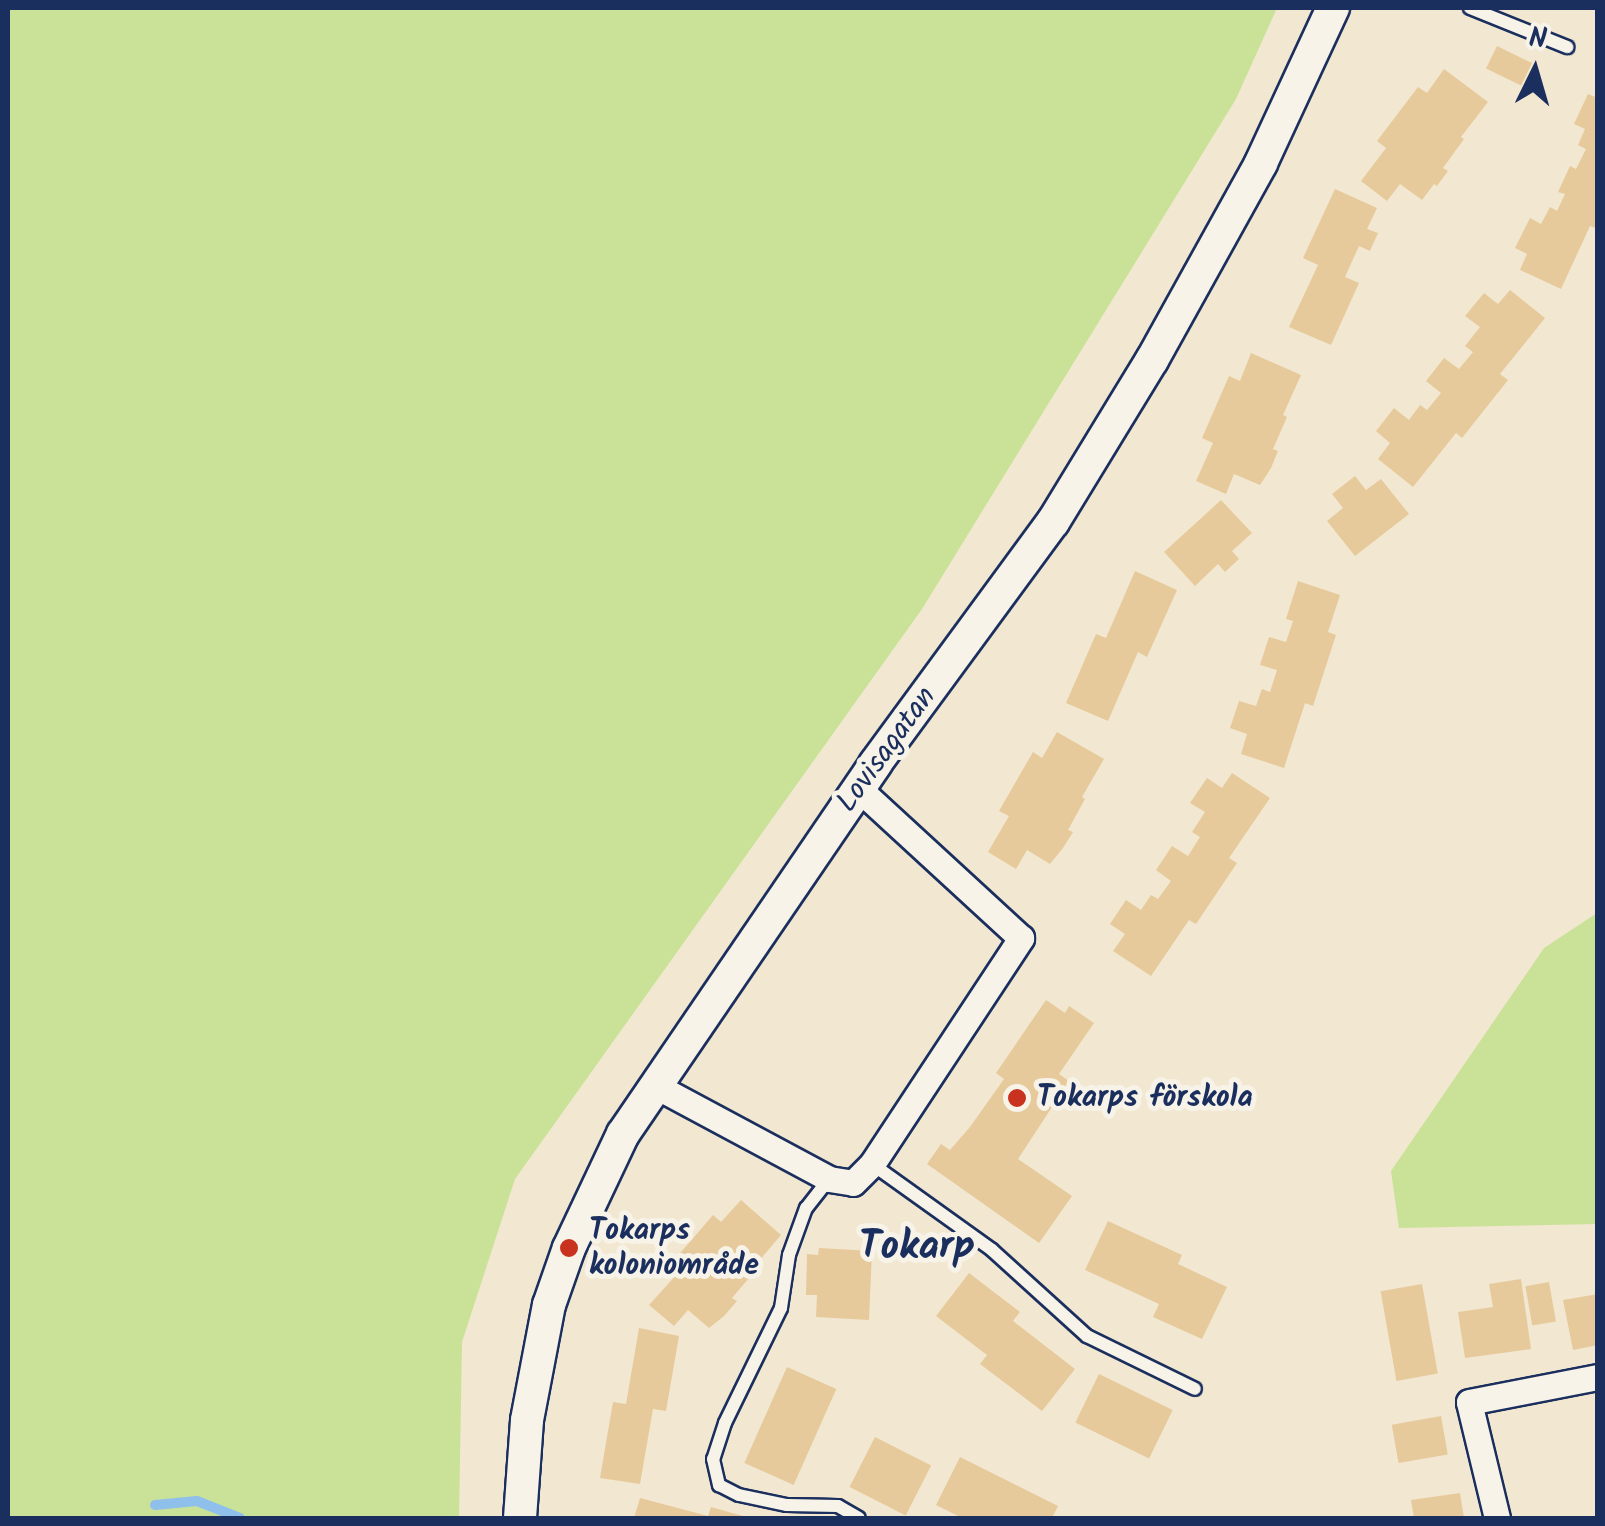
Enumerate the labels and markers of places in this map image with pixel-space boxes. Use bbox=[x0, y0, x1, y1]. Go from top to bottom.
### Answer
place label: Tokarps förskola bbox=[1037, 1080, 1253, 1116]
marker: Tokarps förskola bbox=[1006, 1087, 1028, 1109]
place label: Tokarps koloniområde bbox=[589, 1213, 759, 1284]
marker: Tokarps koloniområde bbox=[558, 1237, 580, 1259]

